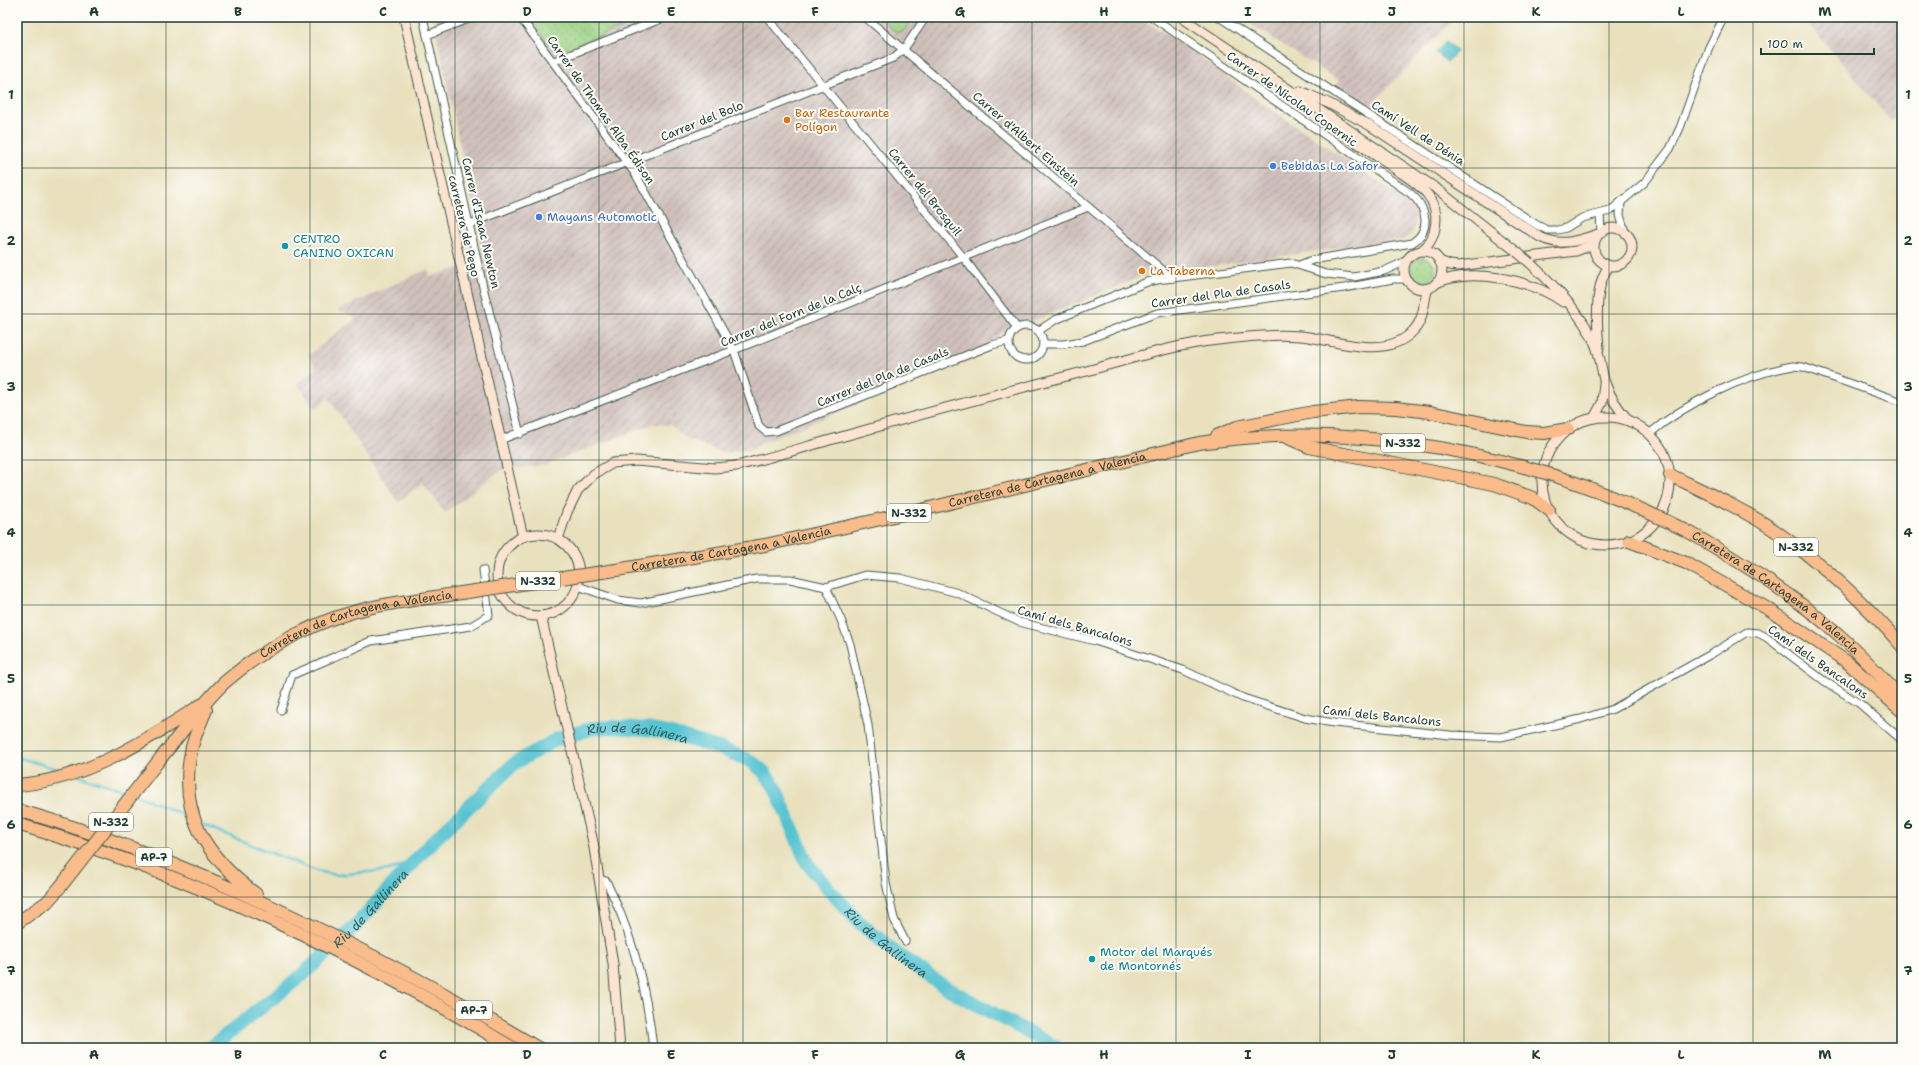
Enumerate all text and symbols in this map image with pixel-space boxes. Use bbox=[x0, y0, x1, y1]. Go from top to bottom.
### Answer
text: A bbox=[89, 3, 99, 20]
text: B bbox=[234, 3, 242, 20]
text: C bbox=[379, 3, 387, 20]
text: D bbox=[522, 3, 532, 20]
text: E bbox=[667, 3, 676, 20]
text: F bbox=[811, 3, 819, 20]
text: G bbox=[955, 3, 966, 20]
text: H bbox=[1099, 3, 1109, 20]
text: I bbox=[1244, 3, 1252, 20]
text: J bbox=[1388, 3, 1396, 20]
text: K bbox=[1532, 3, 1541, 20]
text: L bbox=[1677, 3, 1685, 20]
text: M bbox=[1818, 3, 1832, 20]
scale bar bbox=[1761, 30, 1874, 56]
street label: Carrer de Thomas Alba Édison bbox=[543, 33, 659, 187]
text: 100 m bbox=[1767, 36, 1803, 52]
street label: Carrer de Nicolau Copernic bbox=[1223, 48, 1361, 150]
text: 1 bbox=[8, 86, 14, 103]
text: 1 bbox=[1905, 86, 1911, 103]
street label: Carrer d'Albert Einstein bbox=[969, 88, 1083, 190]
street label: Carrer del Bolo bbox=[658, 97, 746, 145]
street label: Camí Vell de Dénia bbox=[1368, 97, 1468, 169]
place label: Bar Restaurante Polígon bbox=[795, 105, 890, 135]
marker: Bar Restaurante Polígon bbox=[782, 115, 792, 125]
street label: Carrer del Brosquil bbox=[885, 145, 966, 240]
street label: Carrer d'Isaac Newton bbox=[458, 156, 504, 290]
place label: Bebidas La Safor bbox=[1281, 158, 1379, 174]
marker: Bebidas La Safor bbox=[1268, 161, 1278, 171]
street label: carretera de Pego bbox=[445, 174, 483, 278]
place label: Mayans Automotic bbox=[547, 209, 657, 225]
marker: Mayans Automotic bbox=[534, 212, 544, 222]
place label: CENTRO CANINO OXICAN bbox=[293, 231, 394, 261]
text: 2 bbox=[6, 232, 16, 249]
text: 2 bbox=[1903, 232, 1913, 249]
marker: CENTRO CANINO OXICAN bbox=[280, 241, 290, 251]
place label: La Taberna bbox=[1150, 263, 1216, 279]
marker: La Taberna bbox=[1137, 266, 1147, 276]
street label: Carrer del Pla de Casals bbox=[1150, 276, 1292, 312]
street label: Carrer del Forn de la Calç bbox=[718, 279, 864, 351]
street label: Carrer del Pla de Casals bbox=[815, 343, 951, 411]
text: 3 bbox=[6, 378, 16, 395]
text: 3 bbox=[1903, 378, 1913, 395]
road number: N-332 bbox=[1381, 434, 1425, 452]
street label: Carretera de Cartagena a Valencia bbox=[947, 448, 1148, 511]
road number: N-332 bbox=[887, 504, 931, 522]
street label: Carretera de Cartagena a Valencia bbox=[630, 522, 833, 575]
text: 4 bbox=[6, 524, 16, 541]
text: 4 bbox=[1903, 524, 1913, 541]
street label: Carretera de Cartagena a Valencia bbox=[1689, 527, 1863, 658]
road number: N-332 bbox=[1774, 538, 1818, 556]
road number: N-332 bbox=[516, 572, 560, 590]
street label: Carretera de Cartagena a Valencia bbox=[256, 587, 454, 662]
street label: Camí dels Bancalons bbox=[1016, 602, 1135, 650]
street label: Camí dels Bancalons bbox=[1765, 621, 1871, 703]
text: 5 bbox=[7, 670, 15, 687]
text: 5 bbox=[1904, 670, 1912, 687]
street label: Camí dels Bancalons bbox=[1322, 702, 1442, 730]
water label: Riu de Gallinera bbox=[584, 719, 690, 748]
road number: N-332 bbox=[89, 813, 133, 831]
text: 6 bbox=[6, 816, 16, 833]
text: 6 bbox=[1903, 816, 1913, 833]
road number: AP-7 bbox=[136, 848, 172, 866]
water label: Riu de Gallinera bbox=[329, 865, 412, 952]
water label: Riu de Gallinera bbox=[840, 904, 931, 982]
place label: Motor del Marqués de Montornés bbox=[1100, 944, 1213, 974]
marker: Motor del Marqués de Montornés bbox=[1087, 954, 1097, 964]
text: 7 bbox=[6, 962, 16, 979]
text: 7 bbox=[1903, 962, 1913, 979]
road number: AP-7 bbox=[456, 1001, 492, 1019]
text: A bbox=[89, 1046, 99, 1063]
text: B bbox=[234, 1046, 242, 1063]
text: C bbox=[379, 1046, 387, 1063]
text: D bbox=[522, 1046, 532, 1063]
text: E bbox=[667, 1046, 676, 1063]
text: F bbox=[811, 1046, 819, 1063]
text: G bbox=[955, 1046, 966, 1063]
text: H bbox=[1099, 1046, 1109, 1063]
text: I bbox=[1244, 1046, 1252, 1063]
text: J bbox=[1388, 1046, 1396, 1063]
text: K bbox=[1532, 1046, 1541, 1063]
text: L bbox=[1677, 1046, 1685, 1063]
text: M bbox=[1818, 1046, 1832, 1063]

